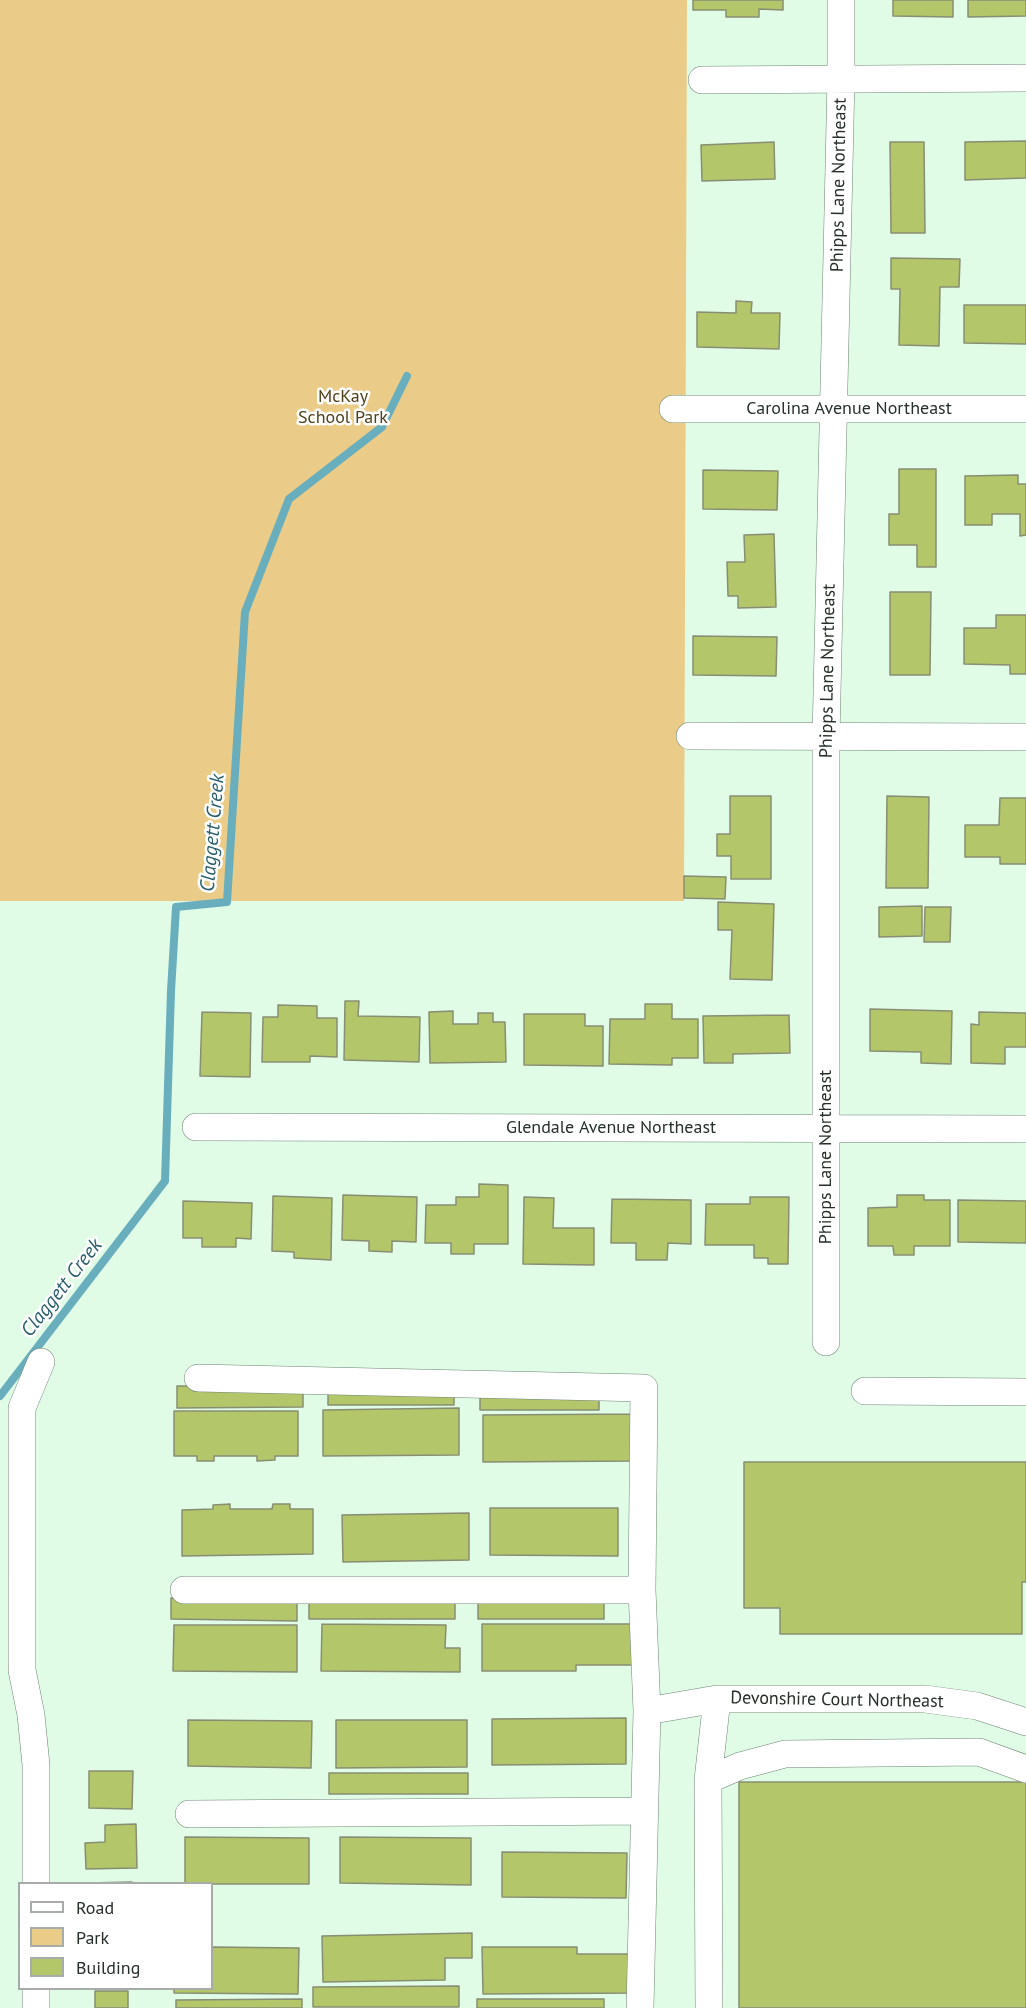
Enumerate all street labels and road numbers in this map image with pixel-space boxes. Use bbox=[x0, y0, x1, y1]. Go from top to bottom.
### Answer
street label: Phipps Lane Northeast bbox=[827, 98, 851, 272]
street label: Carolina Avenue Northeast bbox=[746, 398, 952, 420]
street label: Phipps Lane Northeast bbox=[816, 584, 840, 758]
street label: Phipps Lane Northeast bbox=[815, 1070, 837, 1244]
street label: Glendale Avenue Northeast bbox=[506, 1117, 716, 1139]
street label: Devonshire Court Northeast bbox=[730, 1687, 944, 1713]

